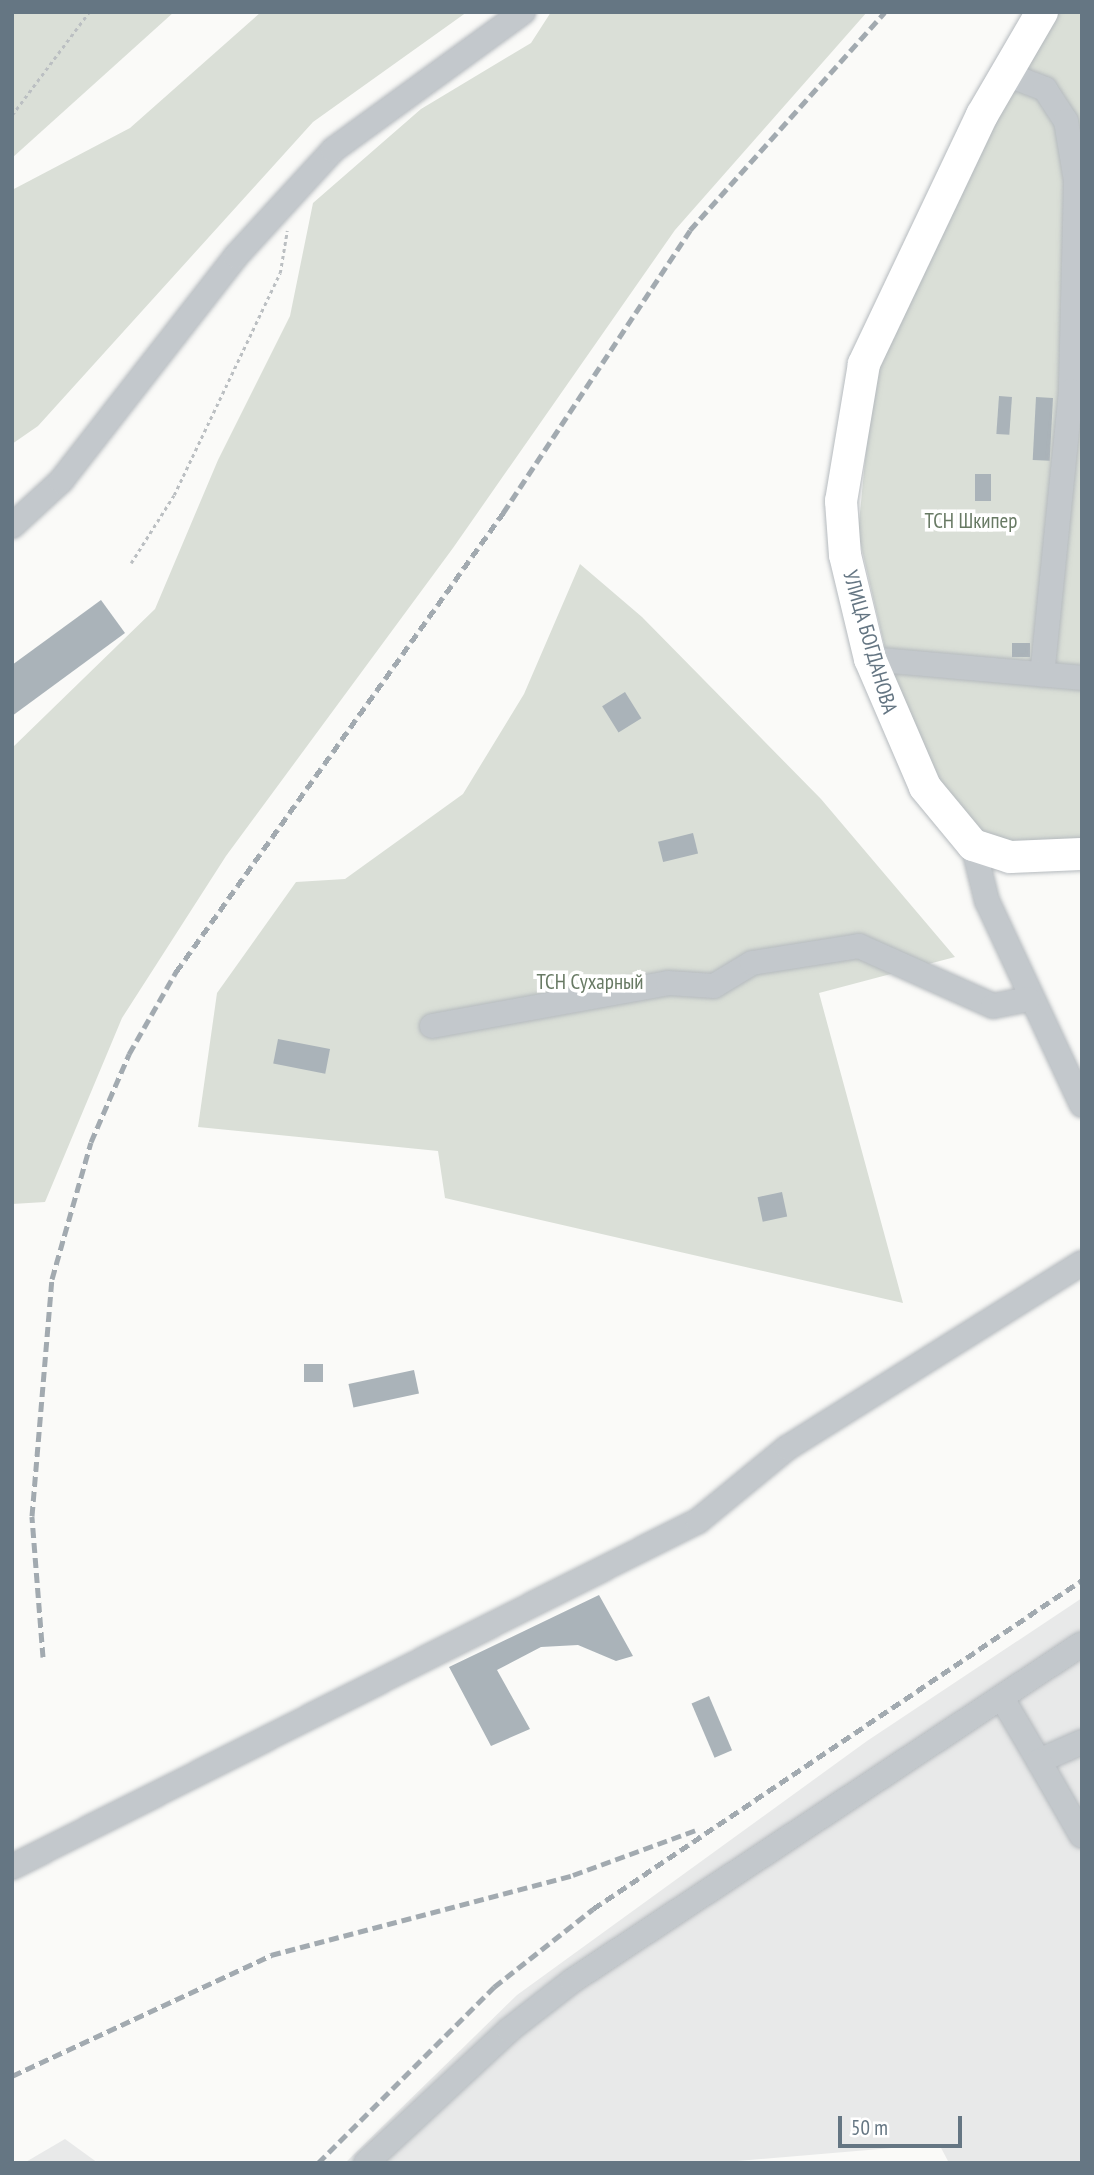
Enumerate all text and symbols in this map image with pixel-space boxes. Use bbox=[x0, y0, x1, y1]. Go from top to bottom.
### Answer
park label: ТСН Шкипер bbox=[925, 508, 1017, 534]
street label: УЛИЦА БОГДАНОВА bbox=[837, 567, 903, 717]
park label: ТСН Сухарный bbox=[536, 969, 644, 995]
scale bar bbox=[842, 2102, 966, 2146]
text: 50 m bbox=[851, 2114, 888, 2141]

